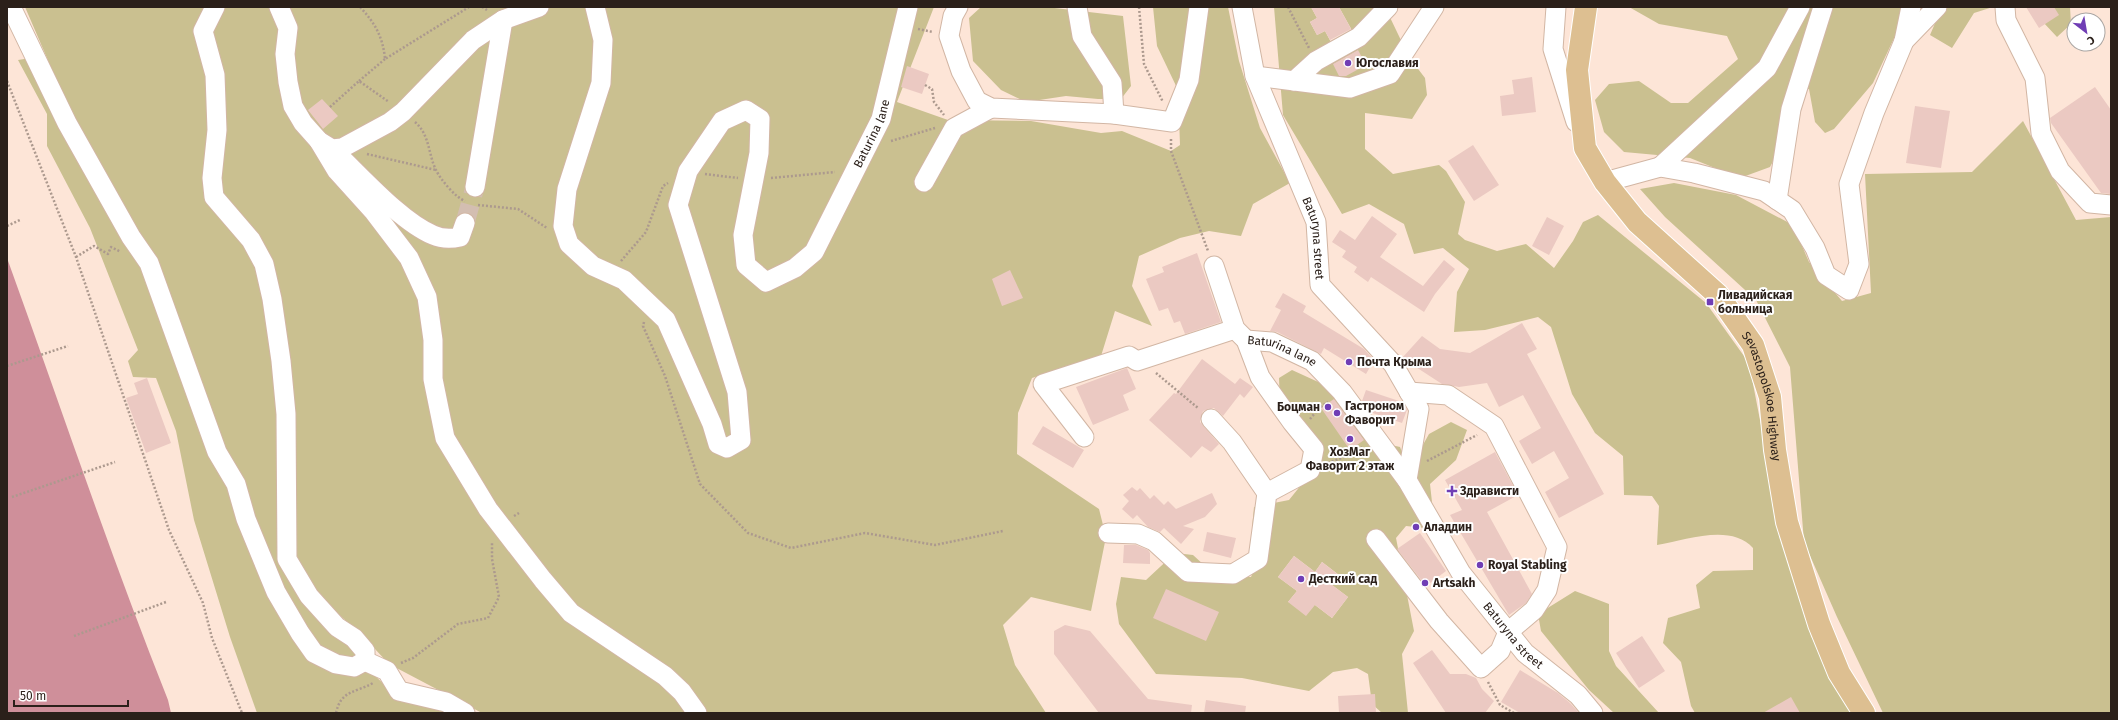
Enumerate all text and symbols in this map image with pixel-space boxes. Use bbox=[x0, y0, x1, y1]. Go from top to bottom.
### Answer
north arrow bbox=[2066, 12, 2106, 52]
text: С bbox=[2084, 33, 2097, 48]
place label: Югославия bbox=[1356, 56, 1419, 70]
marker: Югославия bbox=[1343, 58, 1353, 68]
street label: Baturina lane bbox=[851, 98, 892, 170]
street label: Baturyna street bbox=[1299, 195, 1327, 281]
place label: Ливадийская больница bbox=[1718, 288, 1792, 316]
marker: Ливадийская больница bbox=[1705, 297, 1715, 307]
street label: Sevastopolskoe Highway bbox=[1739, 329, 1784, 462]
street label: Baturina lane bbox=[1247, 333, 1320, 369]
place label: Почта Крыма bbox=[1357, 355, 1432, 369]
marker: Почта Крыма bbox=[1344, 357, 1354, 367]
place label: Гастроном Фаворит bbox=[1345, 399, 1404, 427]
place label: Боцман bbox=[1277, 400, 1320, 414]
marker: Боцман bbox=[1323, 402, 1333, 412]
marker: Гастроном Фаворит bbox=[1332, 408, 1342, 418]
marker: ХозМаг Фаворит 2 этаж bbox=[1345, 434, 1355, 444]
place label: ХозМаг Фаворит 2 этаж bbox=[1306, 445, 1395, 473]
place label: Здрависти bbox=[1459, 484, 1519, 498]
marker: Здрависти bbox=[1447, 486, 1457, 496]
place label: Аладдин bbox=[1423, 520, 1472, 534]
marker: Аладдин bbox=[1411, 522, 1421, 532]
place label: Royal Stabling bbox=[1488, 558, 1567, 572]
marker: Royal Stabling bbox=[1475, 560, 1485, 570]
place label: Десткий сад bbox=[1308, 572, 1377, 586]
marker: Десткий сад bbox=[1296, 574, 1306, 584]
place label: Artsakh bbox=[1432, 576, 1475, 590]
marker: Artsakh bbox=[1420, 578, 1430, 588]
street label: Baturyna street bbox=[1480, 599, 1546, 672]
scale bar bbox=[14, 682, 128, 708]
text: 50 m bbox=[20, 689, 46, 703]

